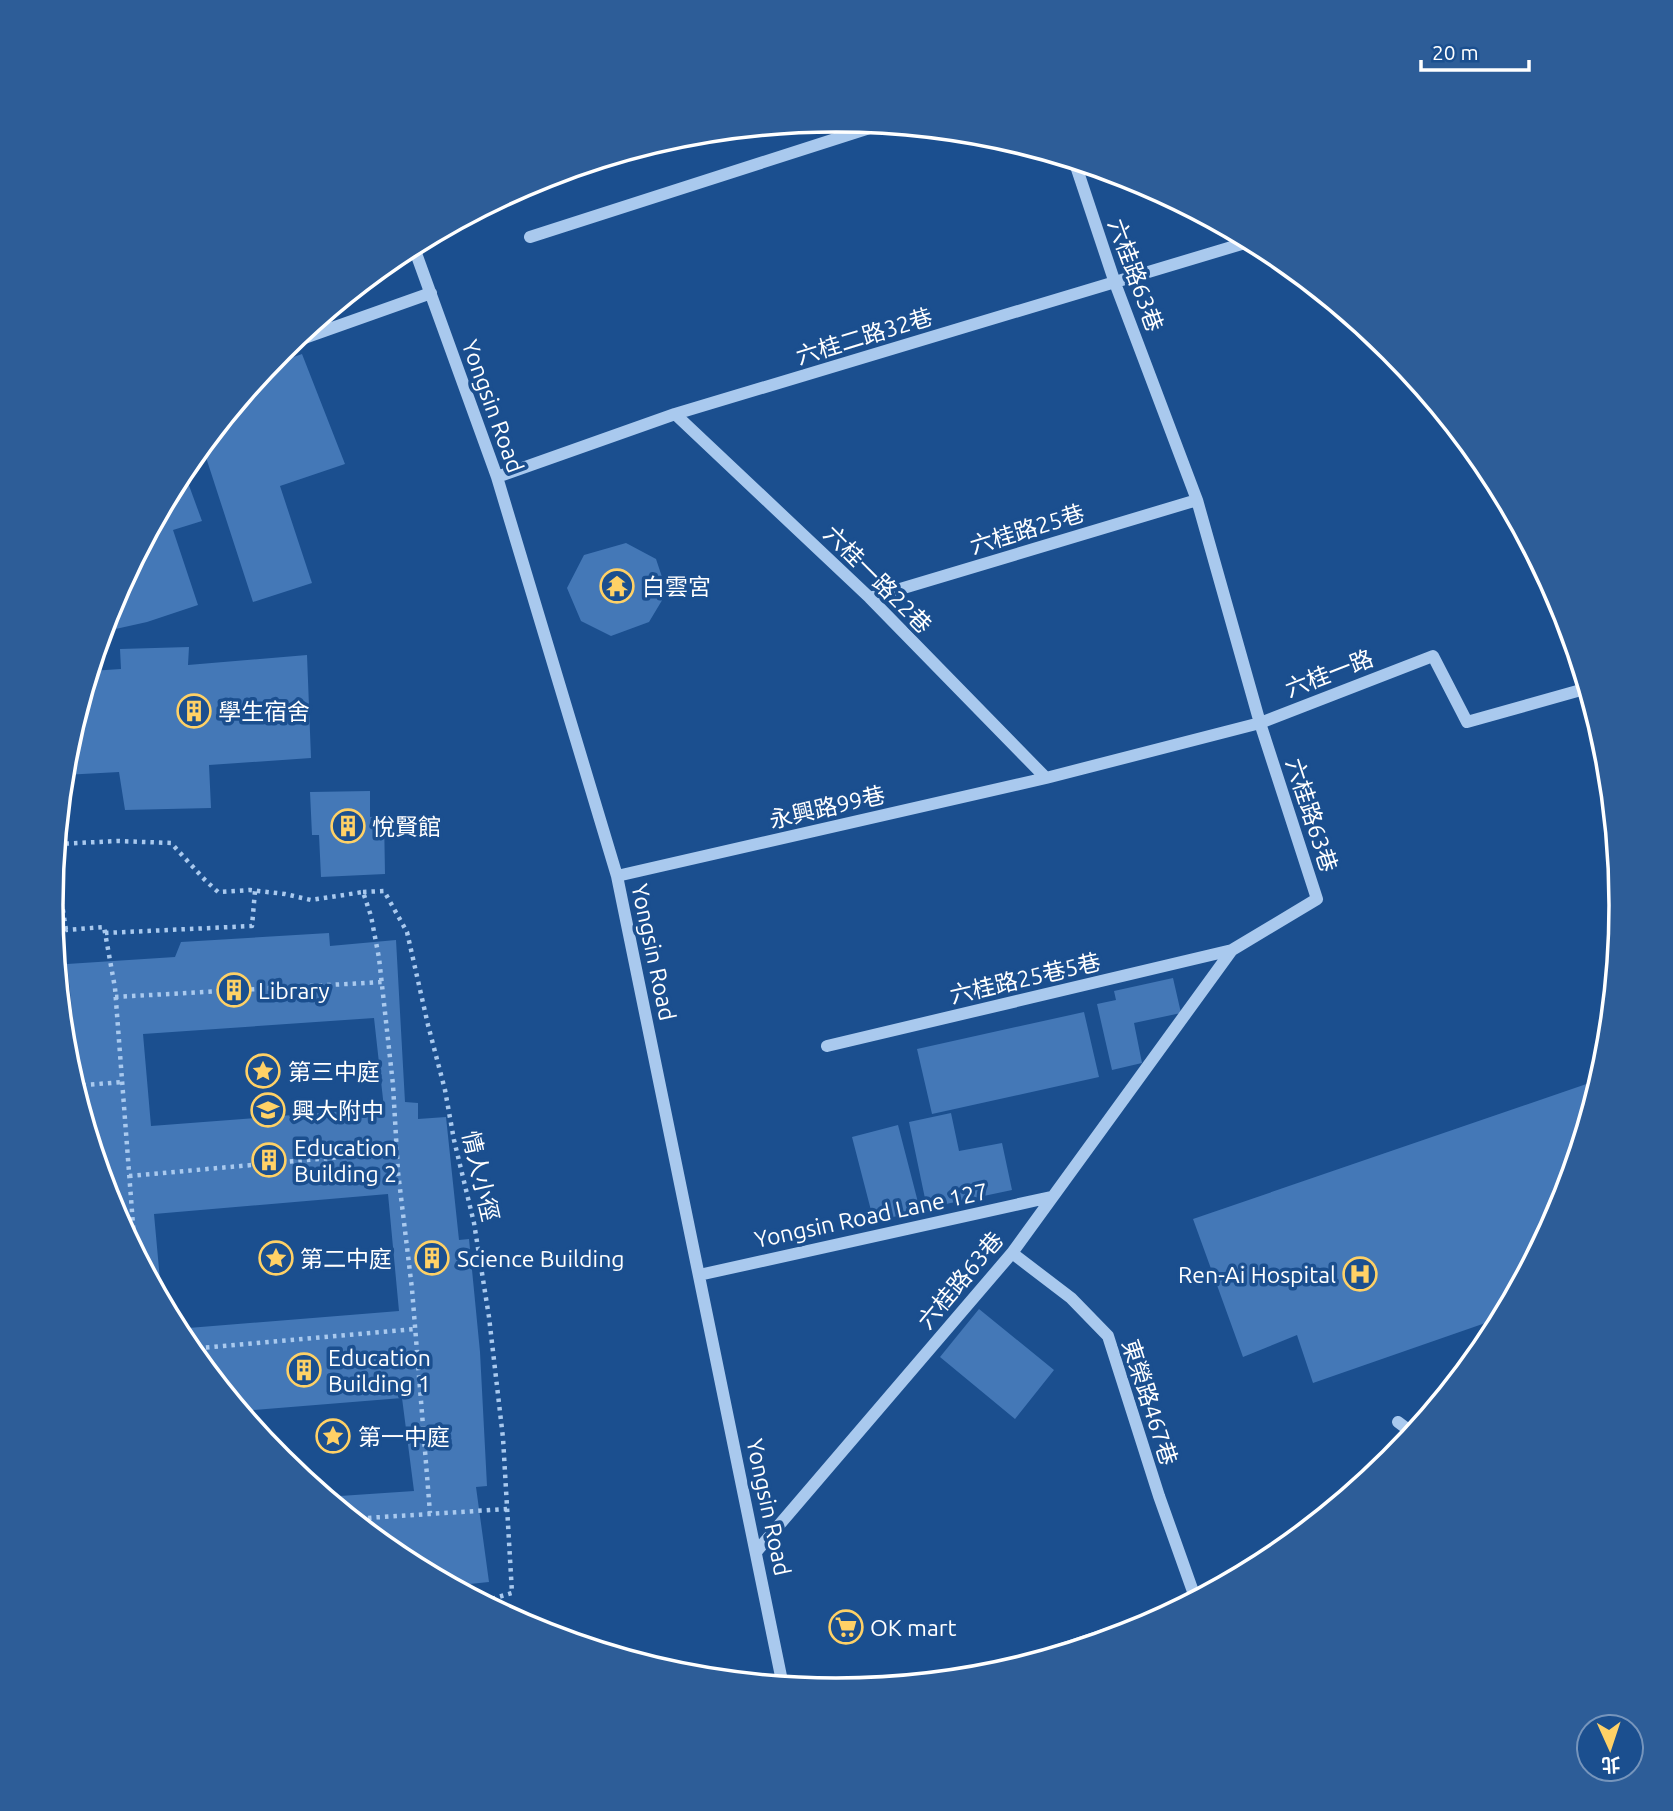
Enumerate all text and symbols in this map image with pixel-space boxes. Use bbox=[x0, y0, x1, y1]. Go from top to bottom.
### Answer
scale bar bbox=[1421, 28, 1530, 72]
text: 20 m bbox=[1432, 40, 1479, 64]
street label: 六桂路63巷 bbox=[1104, 215, 1168, 335]
street label: 六桂二路32巷 bbox=[793, 303, 935, 369]
street label: Yongsin Road bbox=[457, 336, 529, 476]
street label: 六桂路25巷 bbox=[967, 500, 1087, 558]
street label: 六桂一路22巷 bbox=[819, 520, 937, 638]
temple icon: 白雲宮 bbox=[598, 567, 636, 605]
place label: 白雲宮 bbox=[642, 574, 711, 599]
street label: 六桂一路 bbox=[1282, 645, 1376, 701]
building icon: 學生宿舍 bbox=[175, 692, 213, 730]
place label: 學生宿舍 bbox=[218, 699, 310, 724]
street label: 六桂路63巷 bbox=[1282, 755, 1342, 875]
street label: 永興路99巷 bbox=[767, 782, 887, 832]
building icon: 悅賢館 bbox=[329, 807, 367, 845]
place label: 悅賢館 bbox=[372, 814, 441, 839]
street label: Yongsin Road bbox=[627, 881, 681, 1023]
street label: 六桂路25巷5巷 bbox=[947, 949, 1103, 1007]
building icon: Library bbox=[215, 971, 253, 1009]
place label: Library bbox=[258, 978, 330, 1003]
place icon: 第三中庭 bbox=[244, 1052, 282, 1090]
place label: 第三中庭 bbox=[288, 1059, 380, 1084]
school or university icon: 興大附中 bbox=[249, 1091, 287, 1129]
place label: 興大附中 bbox=[292, 1098, 384, 1123]
street label: 情人小徑 bbox=[458, 1128, 504, 1224]
place label: Education Building 2 bbox=[294, 1135, 397, 1186]
building icon: Education Building 2 bbox=[250, 1141, 288, 1179]
street label: Yongsin Road Lane 127 bbox=[752, 1178, 990, 1252]
street label: 六桂路63巷 bbox=[913, 1227, 1007, 1333]
place icon: 第二中庭 bbox=[257, 1239, 295, 1277]
building icon: Science Building bbox=[413, 1239, 451, 1277]
place label: 第二中庭 bbox=[300, 1246, 392, 1271]
place label: Science Building bbox=[457, 1246, 625, 1271]
hospital icon: Ren-Ai Hospital bbox=[1341, 1255, 1379, 1293]
place label: Ren-Ai Hospital bbox=[1178, 1262, 1336, 1287]
street label: 東榮路467巷 bbox=[1118, 1336, 1182, 1468]
place label: Education Building 1 bbox=[328, 1345, 431, 1396]
building icon: Education Building 1 bbox=[285, 1351, 323, 1389]
place icon: 第一中庭 bbox=[314, 1417, 352, 1455]
place label: 第一中庭 bbox=[358, 1424, 450, 1449]
street label: Yongsin Road bbox=[742, 1436, 796, 1578]
supermarket icon: OK mart bbox=[827, 1608, 865, 1646]
place label: OK mart bbox=[870, 1615, 957, 1640]
north arrow bbox=[1575, 1713, 1645, 1783]
text: 北 bbox=[1601, 1753, 1621, 1776]

